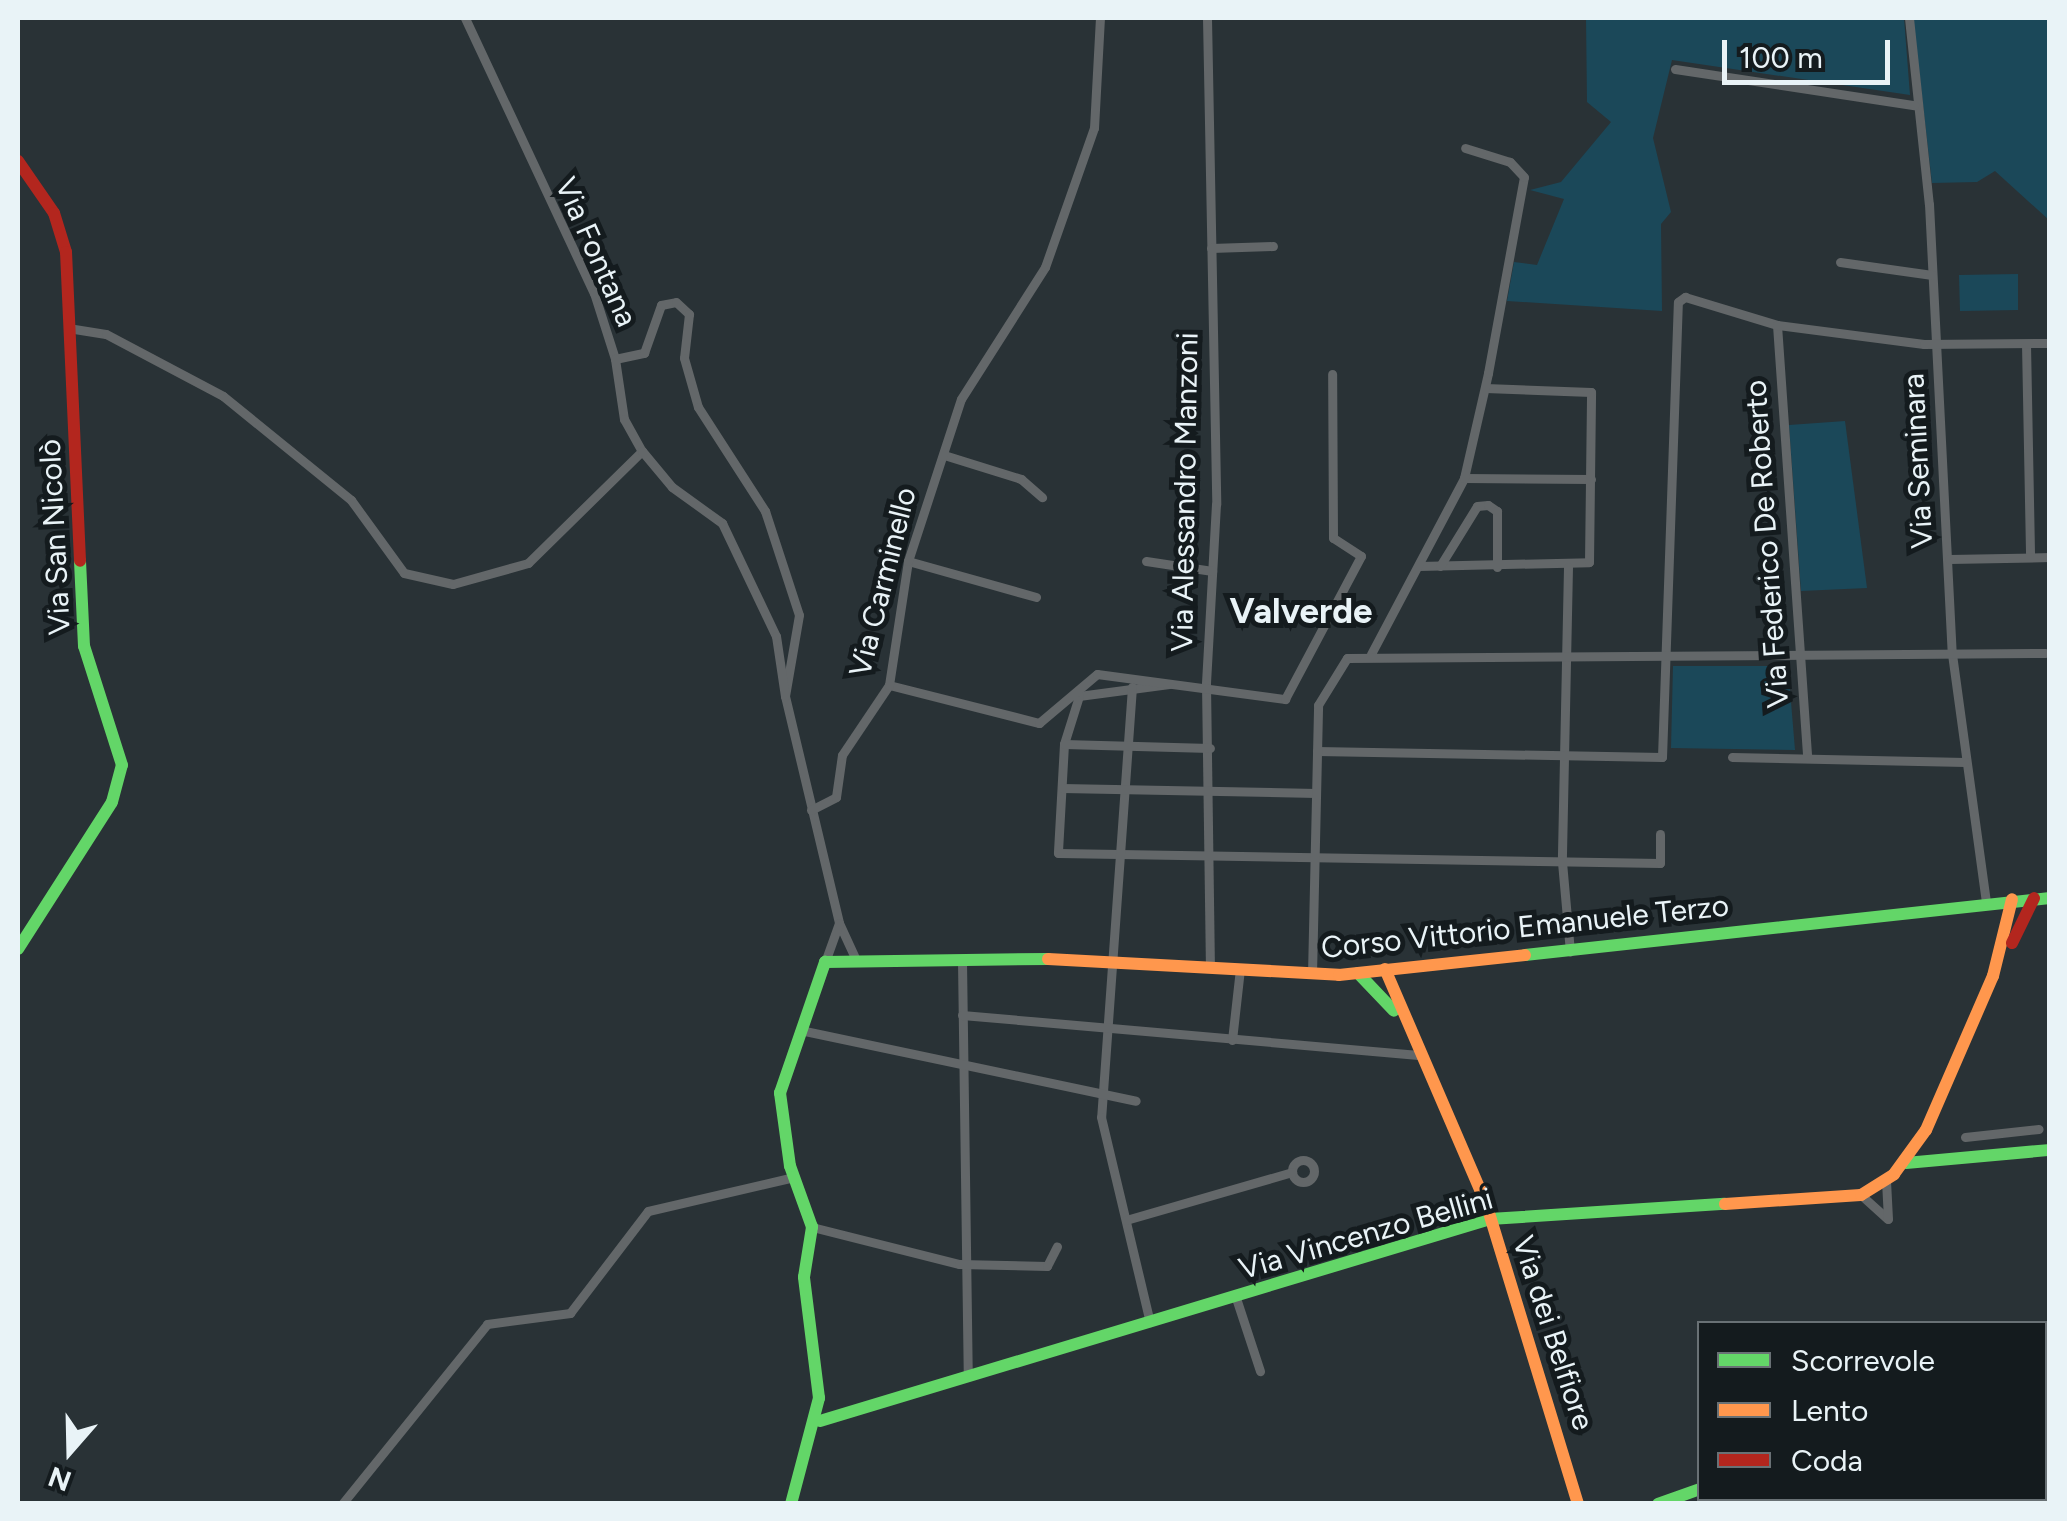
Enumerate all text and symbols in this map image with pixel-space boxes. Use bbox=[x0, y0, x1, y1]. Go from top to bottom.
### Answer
scale bar bbox=[1727, 20, 1894, 82]
text: 100 m bbox=[1739, 39, 1823, 76]
street label: Via Fontana bbox=[547, 172, 645, 332]
street label: Via Alessandro Manzoni bbox=[1164, 332, 1206, 652]
street label: Via Seminara bbox=[1895, 373, 1941, 549]
street label: Via Federico De Roberto bbox=[1738, 379, 1796, 709]
street label: Via San Nicolò bbox=[32, 438, 78, 636]
street label: Via Carminello bbox=[842, 484, 924, 680]
district label: Valverde bbox=[1230, 590, 1372, 632]
street label: Corso Vittorio Emanuele Terzo bbox=[1319, 888, 1731, 966]
street label: Via Vincenzo Bellini bbox=[1235, 1181, 1497, 1287]
street label: Via dei Belfiore bbox=[1505, 1231, 1601, 1435]
legend bbox=[1697, 1321, 2047, 1501]
text: Scorrevole bbox=[1791, 1342, 1935, 1379]
text: Lento bbox=[1791, 1392, 1868, 1429]
north arrow bbox=[20, 1401, 120, 1501]
text: Coda bbox=[1791, 1442, 1863, 1479]
text: N bbox=[44, 1460, 76, 1499]

